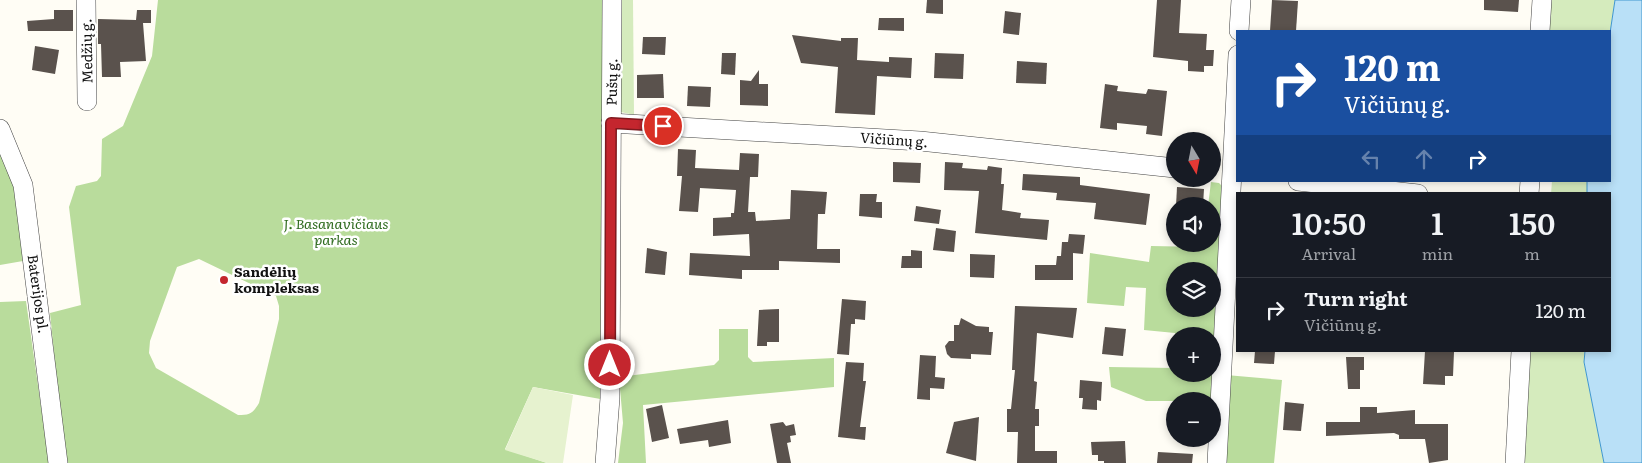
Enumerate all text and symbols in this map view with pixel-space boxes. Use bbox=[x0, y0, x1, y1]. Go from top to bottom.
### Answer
street label: Medžių g. bbox=[75, 18, 97, 84]
text: 120 m bbox=[1344, 40, 1441, 92]
icon: right bbox=[1261, 50, 1326, 115]
street label: Pušų g. bbox=[601, 58, 621, 106]
text: Vičiūnų g. bbox=[1344, 87, 1451, 120]
pin bbox=[642, 105, 684, 147]
icon: arrive bbox=[649, 112, 677, 140]
street label: Vičiūnų g. bbox=[859, 127, 929, 151]
north arrow bbox=[1166, 132, 1221, 188]
map controls bbox=[1166, 132, 1221, 447]
icon: left bbox=[1357, 145, 1385, 173]
icon: ahead bbox=[1410, 145, 1438, 173]
icon: right bbox=[1463, 145, 1491, 173]
button: sound bbox=[1166, 197, 1221, 252]
text: 10:50 bbox=[1292, 200, 1366, 244]
text: 1 bbox=[1431, 200, 1444, 244]
text: 150 bbox=[1509, 200, 1555, 244]
park label: J. Basanavičiaus parkas bbox=[284, 213, 388, 249]
text: Arrival bbox=[1302, 241, 1356, 265]
text: min bbox=[1422, 241, 1453, 265]
text: m bbox=[1524, 241, 1540, 265]
street label: Baterijos pl. bbox=[24, 253, 54, 335]
place label: Sandėlių kompleksas bbox=[234, 261, 319, 297]
button: layers bbox=[1166, 262, 1221, 317]
marker: Sandėlių kompleksas bbox=[218, 274, 230, 286]
text: Turn right bbox=[1304, 284, 1408, 312]
icon: right bbox=[1261, 296, 1289, 324]
text: 120 m bbox=[1535, 296, 1586, 324]
text: Vičiūnų g. bbox=[1304, 312, 1382, 336]
button: + bbox=[1166, 327, 1221, 382]
position arrow bbox=[583, 338, 635, 390]
button: − bbox=[1166, 392, 1221, 447]

